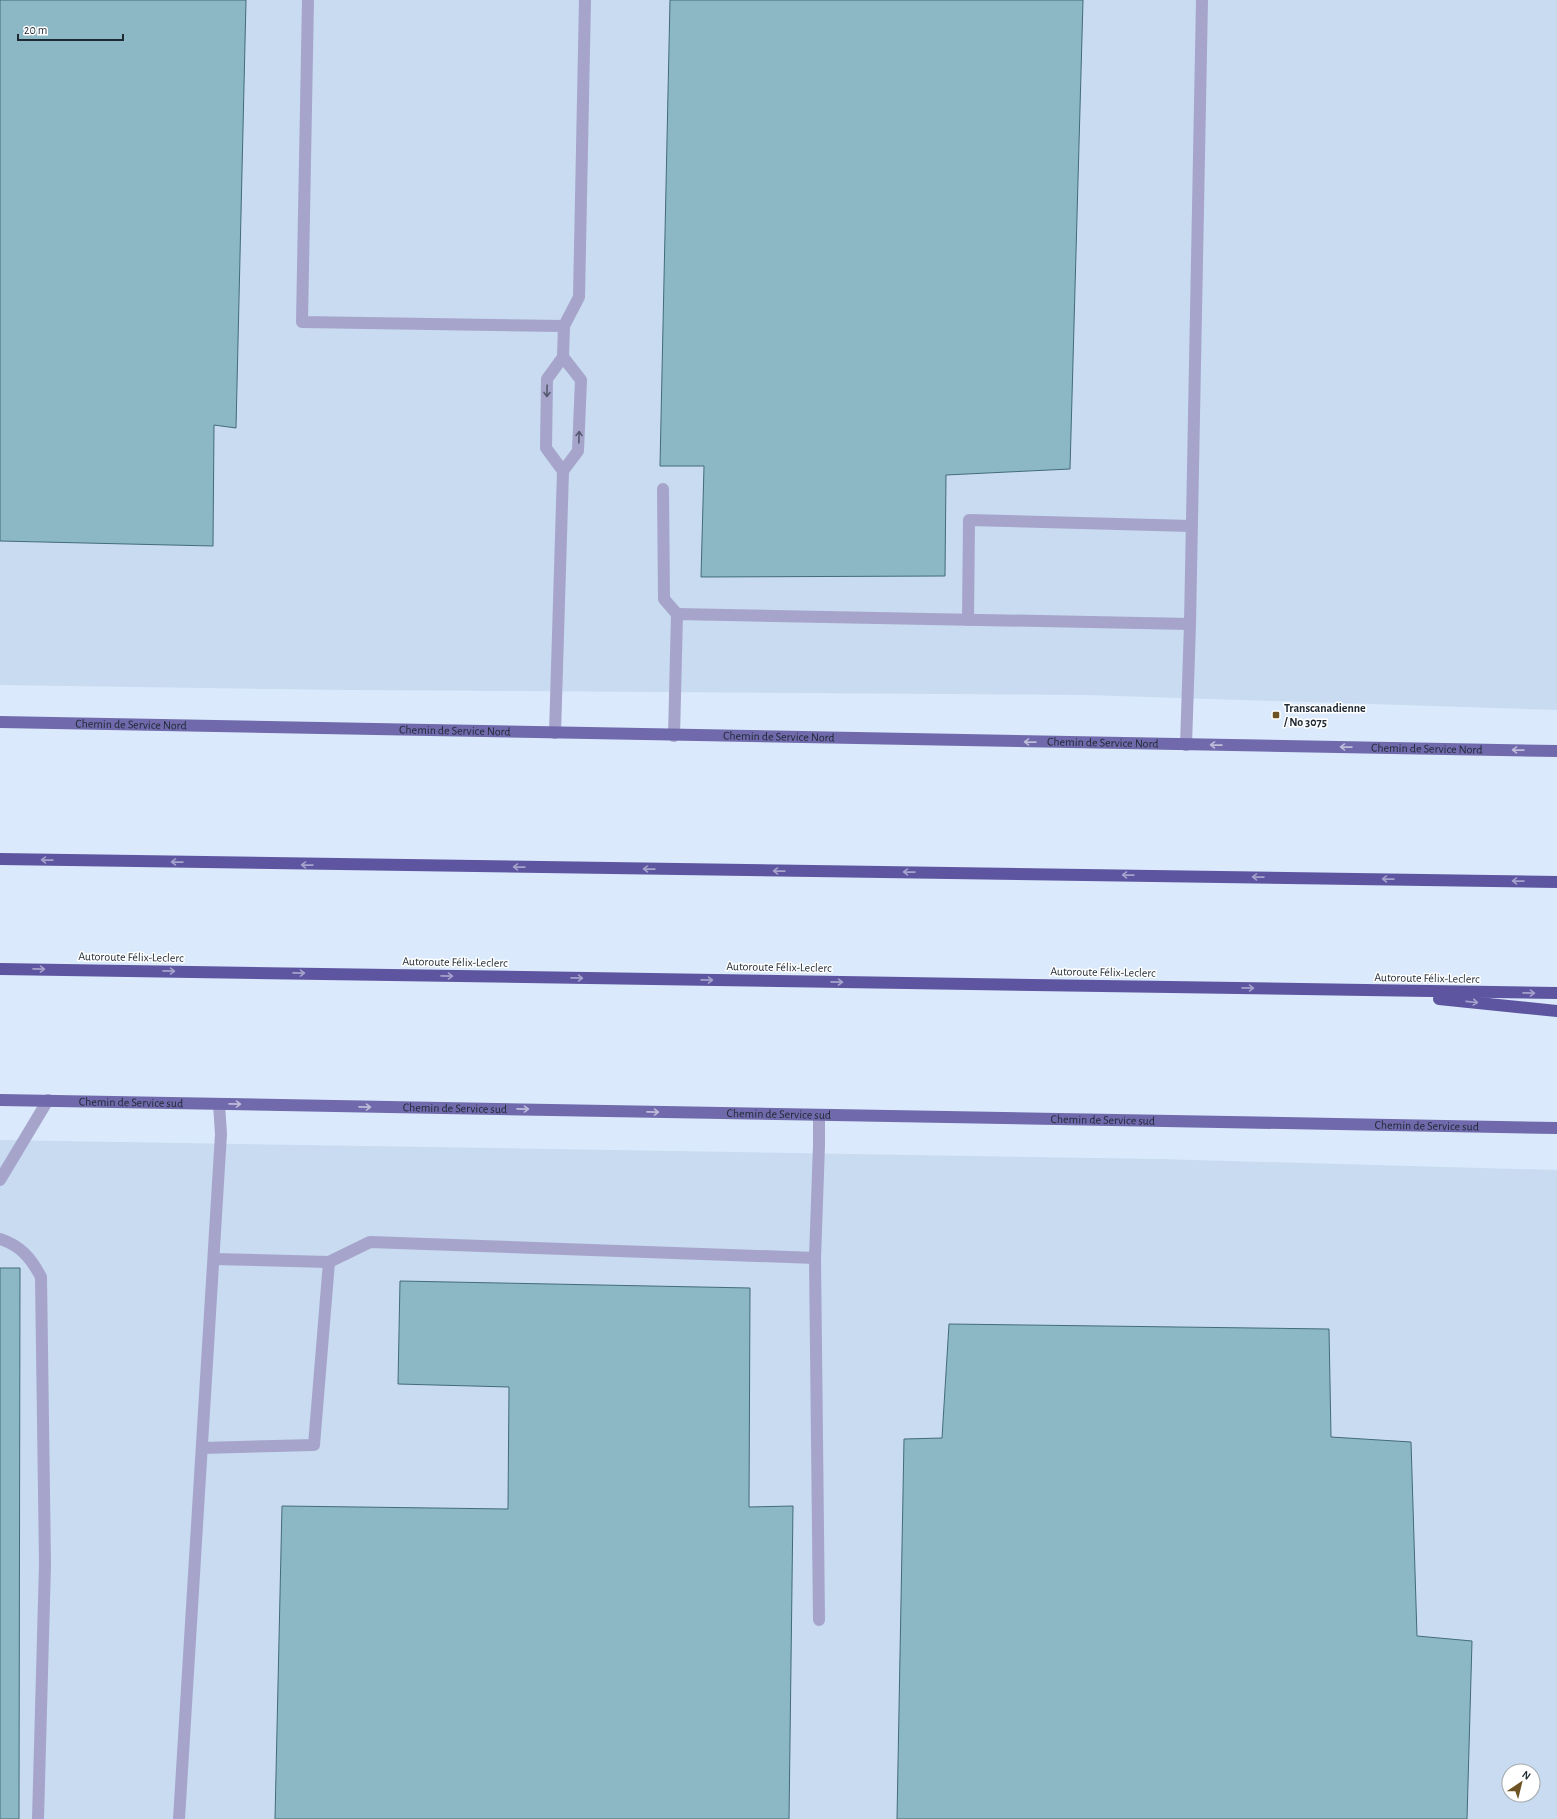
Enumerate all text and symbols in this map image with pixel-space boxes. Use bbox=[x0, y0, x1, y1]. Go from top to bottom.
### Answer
scale bar bbox=[18, 16, 123, 42]
text: 20 m bbox=[24, 24, 47, 36]
one-way arrow bbox=[543, 384, 551, 397]
one-way arrow bbox=[575, 431, 582, 444]
place label: Transcanadienne / No 3075 bbox=[1283, 702, 1366, 728]
marker: Transcanadienne / No 3075 bbox=[1271, 710, 1281, 720]
street label: Chemin de Service Nord bbox=[75, 717, 187, 731]
street label: Chemin de Service Nord bbox=[399, 723, 511, 738]
street label: Chemin de Service Nord bbox=[723, 729, 835, 744]
street label: Chemin de Service Nord bbox=[1047, 736, 1159, 750]
one-way arrow bbox=[1024, 738, 1037, 746]
one-way arrow bbox=[1210, 741, 1223, 749]
street label: Chemin de Service Nord bbox=[1371, 742, 1483, 756]
one-way arrow bbox=[1340, 743, 1353, 751]
one-way arrow bbox=[1512, 746, 1525, 754]
one-way arrow bbox=[41, 856, 54, 864]
one-way arrow bbox=[171, 858, 184, 866]
one-way arrow bbox=[301, 861, 314, 868]
one-way arrow bbox=[513, 863, 526, 871]
one-way arrow bbox=[643, 865, 656, 873]
one-way arrow bbox=[773, 867, 786, 874]
one-way arrow bbox=[903, 868, 916, 876]
one-way arrow bbox=[1122, 872, 1135, 879]
one-way arrow bbox=[1252, 874, 1265, 881]
one-way arrow bbox=[1382, 875, 1395, 883]
one-way arrow bbox=[1512, 877, 1525, 885]
street label: Autoroute Félix-Leclerc bbox=[78, 950, 184, 964]
street label: Autoroute Félix-Leclerc bbox=[402, 955, 508, 969]
street label: Autoroute Félix-Leclerc bbox=[726, 960, 832, 974]
one-way arrow bbox=[32, 965, 45, 973]
street label: Autoroute Félix-Leclerc bbox=[1050, 965, 1156, 979]
one-way arrow bbox=[162, 967, 175, 975]
one-way arrow bbox=[292, 969, 305, 977]
street label: Autoroute Félix-Leclerc bbox=[1374, 971, 1480, 985]
one-way arrow bbox=[440, 972, 453, 979]
one-way arrow bbox=[570, 974, 583, 982]
one-way arrow bbox=[700, 976, 713, 984]
one-way arrow bbox=[830, 978, 843, 986]
one-way arrow bbox=[1241, 985, 1254, 992]
one-way arrow bbox=[1522, 989, 1535, 997]
one-way arrow bbox=[1465, 998, 1478, 1006]
street label: Chemin de Service sud bbox=[79, 1095, 183, 1109]
one-way arrow bbox=[228, 1100, 241, 1108]
street label: Chemin de Service sud bbox=[403, 1101, 507, 1115]
one-way arrow bbox=[358, 1103, 371, 1110]
one-way arrow bbox=[516, 1106, 529, 1113]
street label: Chemin de Service sud bbox=[727, 1107, 831, 1121]
one-way arrow bbox=[646, 1108, 659, 1116]
street label: Chemin de Service sud bbox=[1051, 1113, 1155, 1127]
street label: Chemin de Service sud bbox=[1374, 1119, 1479, 1133]
north arrow bbox=[1501, 1763, 1541, 1803]
text: N bbox=[1520, 1769, 1533, 1782]

